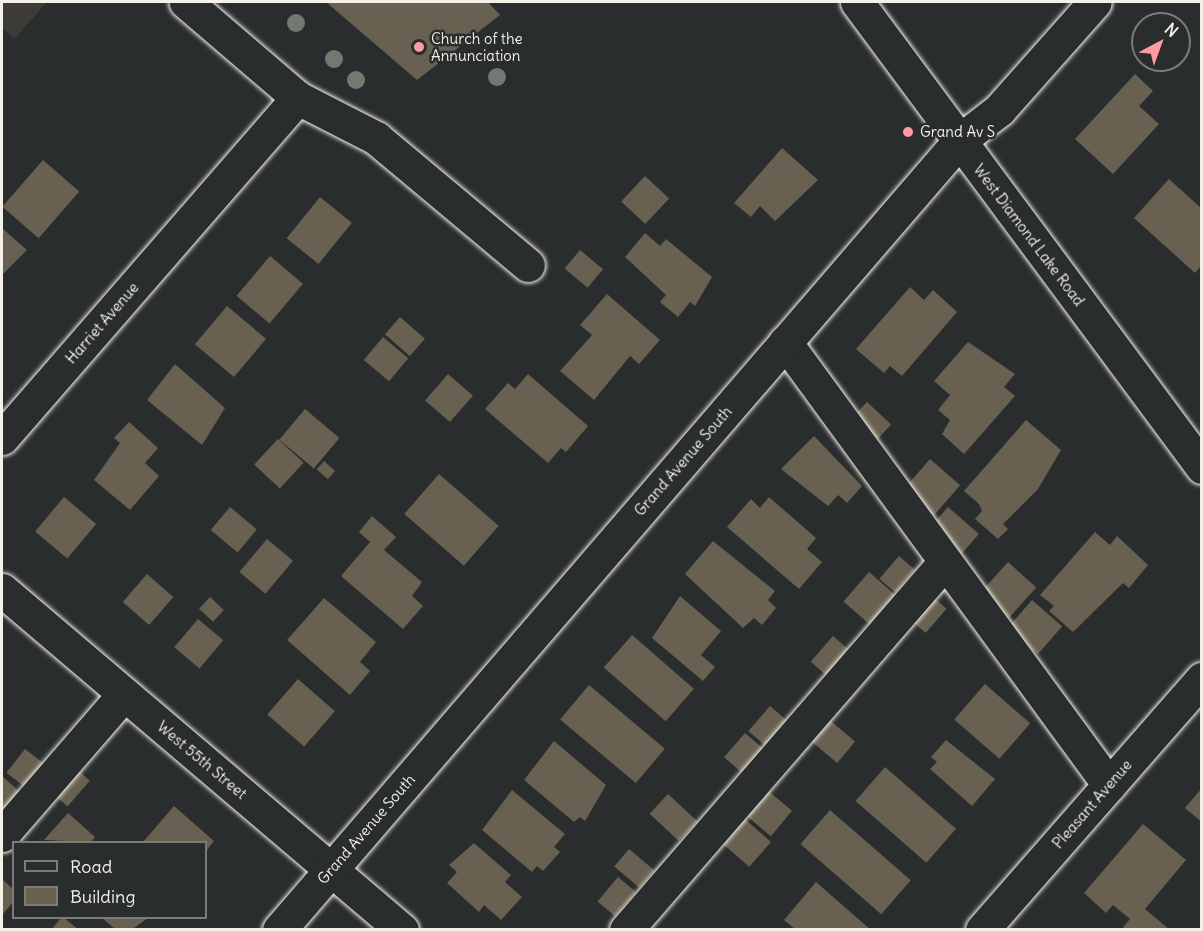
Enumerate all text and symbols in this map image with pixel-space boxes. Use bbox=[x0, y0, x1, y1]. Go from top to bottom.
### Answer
north arrow bbox=[1131, 12, 1191, 72]
text: N bbox=[1161, 19, 1182, 41]
place label: Church of the Annunciation bbox=[431, 29, 523, 64]
marker: Church of the Annunciation bbox=[412, 40, 426, 54]
place label: Grand Av S bbox=[920, 123, 995, 141]
marker: Grand Av S bbox=[901, 125, 915, 139]
street label: West Diamond Lake Road bbox=[970, 161, 1088, 309]
street label: Harriet Avenue bbox=[62, 279, 142, 367]
street label: Grand Avenue South bbox=[630, 402, 736, 520]
street label: West 55th Street bbox=[154, 717, 250, 803]
street label: Pleasant Avenue bbox=[1049, 756, 1135, 852]
street label: Grand Avenue South bbox=[313, 770, 419, 888]
legend bbox=[12, 841, 207, 919]
text: Road bbox=[70, 855, 112, 878]
text: Building bbox=[70, 885, 135, 908]

